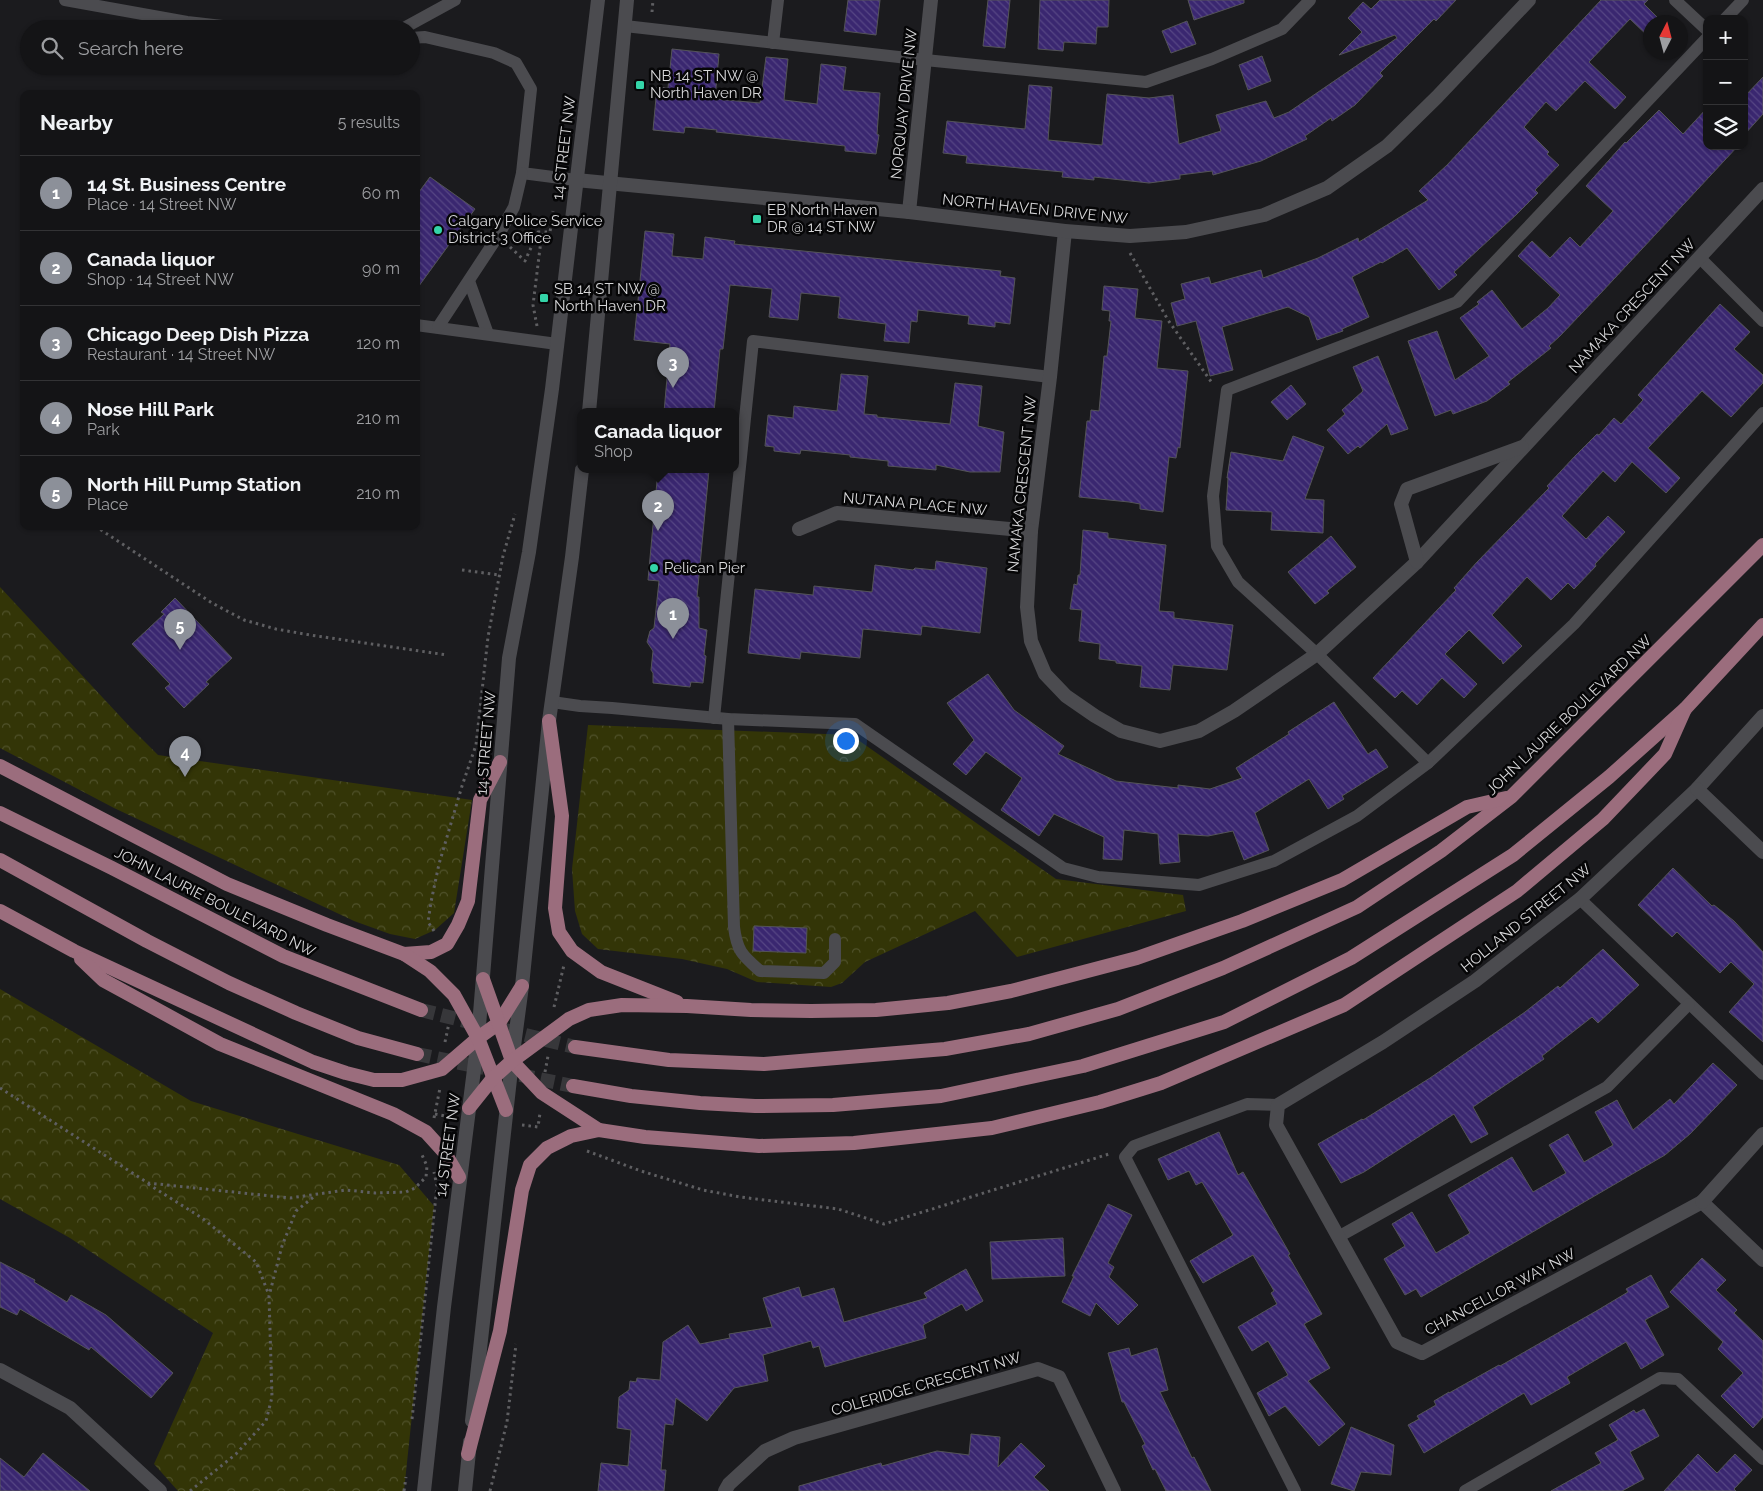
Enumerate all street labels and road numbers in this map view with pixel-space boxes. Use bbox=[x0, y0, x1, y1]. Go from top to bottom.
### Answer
street label: NORQUAY DRIVE NW bbox=[887, 27, 921, 180]
street label: 14 STREET NW bbox=[549, 95, 579, 201]
street label: NORTH HAVEN DRIVE NW bbox=[941, 190, 1129, 228]
street label: NAMAKA CRESCENT NW bbox=[1565, 235, 1699, 377]
street label: NAMAKA CRESCENT NW bbox=[1004, 395, 1040, 573]
street label: NUTANA PLACE NW bbox=[842, 489, 988, 519]
street label: JOHN LAURIE BOULEVARD NW bbox=[1483, 631, 1656, 799]
street label: 14 STREET NW bbox=[472, 690, 500, 796]
street label: JOHN LAURIE BOULEVARD NW bbox=[112, 843, 319, 961]
street label: HOLLAND STREET NW bbox=[1457, 860, 1595, 976]
street label: 14 STREET NW bbox=[432, 1092, 464, 1198]
street label: CHANCELLOR WAY NW bbox=[1422, 1244, 1579, 1339]
street label: COLERIDGE CRESCENT NW bbox=[829, 1348, 1023, 1420]

